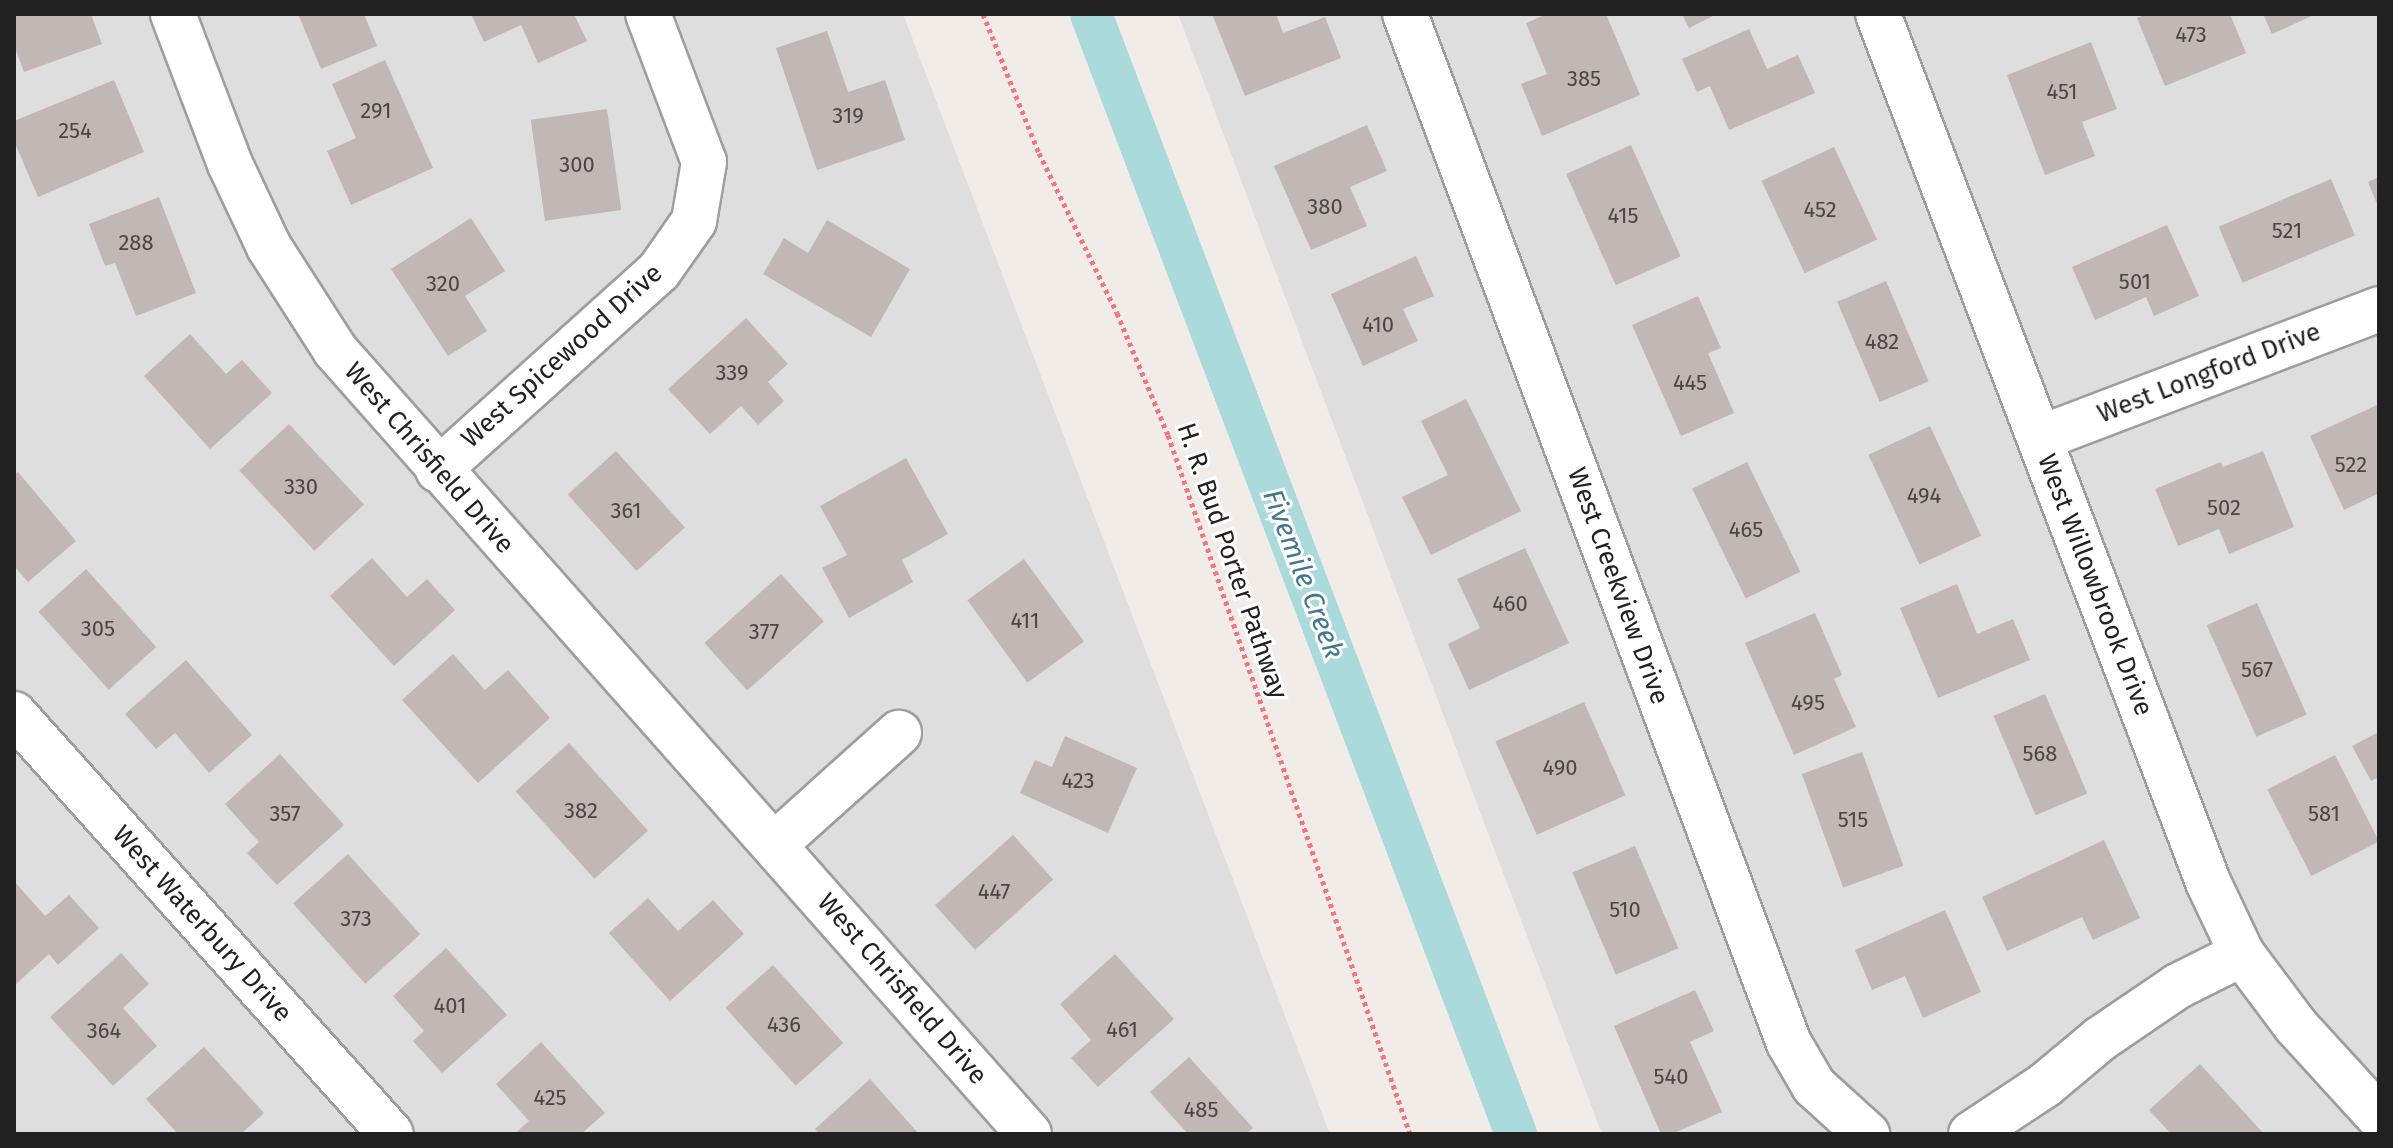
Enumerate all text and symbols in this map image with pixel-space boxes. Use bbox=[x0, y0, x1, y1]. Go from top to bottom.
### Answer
house number: 473 bbox=[2175, 22, 2207, 48]
house number: 385 bbox=[1567, 66, 1601, 92]
house number: 451 bbox=[2047, 79, 2077, 105]
house number: 291 bbox=[360, 98, 392, 124]
house number: 319 bbox=[832, 103, 864, 129]
house number: 254 bbox=[58, 118, 92, 144]
house number: 300 bbox=[559, 152, 595, 178]
house number: 380 bbox=[1307, 194, 1343, 220]
house number: 452 bbox=[1803, 197, 1837, 223]
house number: 415 bbox=[1608, 203, 1638, 229]
house number: 521 bbox=[2272, 218, 2302, 244]
house number: 288 bbox=[118, 230, 154, 256]
street label: West Spicewood Drive bbox=[455, 258, 669, 454]
house number: 501 bbox=[2119, 269, 2151, 295]
house number: 320 bbox=[426, 271, 460, 297]
house number: 410 bbox=[1362, 312, 1394, 338]
street label: West Longford Drive bbox=[2093, 316, 2325, 430]
house number: 482 bbox=[1865, 329, 1899, 355]
street label: West Chrisfield Drive bbox=[338, 356, 520, 560]
house number: 339 bbox=[715, 360, 749, 386]
house number: 445 bbox=[1673, 370, 1707, 396]
street label: H. R. Bud Porter Pathway bbox=[1170, 419, 1294, 703]
street label: West Willowbrook Drive bbox=[2031, 450, 2159, 720]
house number: 522 bbox=[2335, 452, 2367, 478]
street label: West Creekview Drive bbox=[1561, 463, 1675, 709]
house number: 330 bbox=[284, 474, 318, 500]
house number: 494 bbox=[1907, 483, 1941, 509]
water label: Fivemile Creek bbox=[1255, 485, 1351, 663]
house number: 502 bbox=[2207, 495, 2241, 521]
house number: 361 bbox=[610, 498, 642, 524]
house number: 465 bbox=[1729, 517, 1763, 543]
house number: 460 bbox=[1492, 591, 1528, 617]
house number: 411 bbox=[1010, 608, 1040, 634]
house number: 305 bbox=[81, 616, 115, 642]
house number: 377 bbox=[749, 619, 779, 645]
house number: 567 bbox=[2241, 657, 2273, 683]
house number: 495 bbox=[1791, 690, 1825, 716]
house number: 568 bbox=[2023, 741, 2057, 767]
house number: 490 bbox=[1542, 755, 1578, 781]
house number: 423 bbox=[1061, 768, 1095, 794]
house number: 382 bbox=[564, 798, 598, 824]
house number: 357 bbox=[269, 801, 301, 827]
house number: 581 bbox=[2308, 801, 2340, 827]
house number: 515 bbox=[1838, 807, 1868, 833]
street label: West Waterbury Drive bbox=[106, 820, 298, 1028]
house number: 447 bbox=[978, 879, 1010, 905]
street label: West Chrisfield Drive bbox=[811, 887, 993, 1091]
house number: 510 bbox=[1609, 897, 1641, 923]
house number: 373 bbox=[340, 906, 372, 932]
house number: 401 bbox=[434, 993, 466, 1019]
house number: 436 bbox=[767, 1012, 801, 1038]
house number: 461 bbox=[1106, 1017, 1138, 1043]
house number: 364 bbox=[87, 1018, 121, 1044]
house number: 540 bbox=[1653, 1064, 1689, 1090]
house number: 425 bbox=[533, 1085, 567, 1111]
house number: 485 bbox=[1184, 1097, 1218, 1123]

